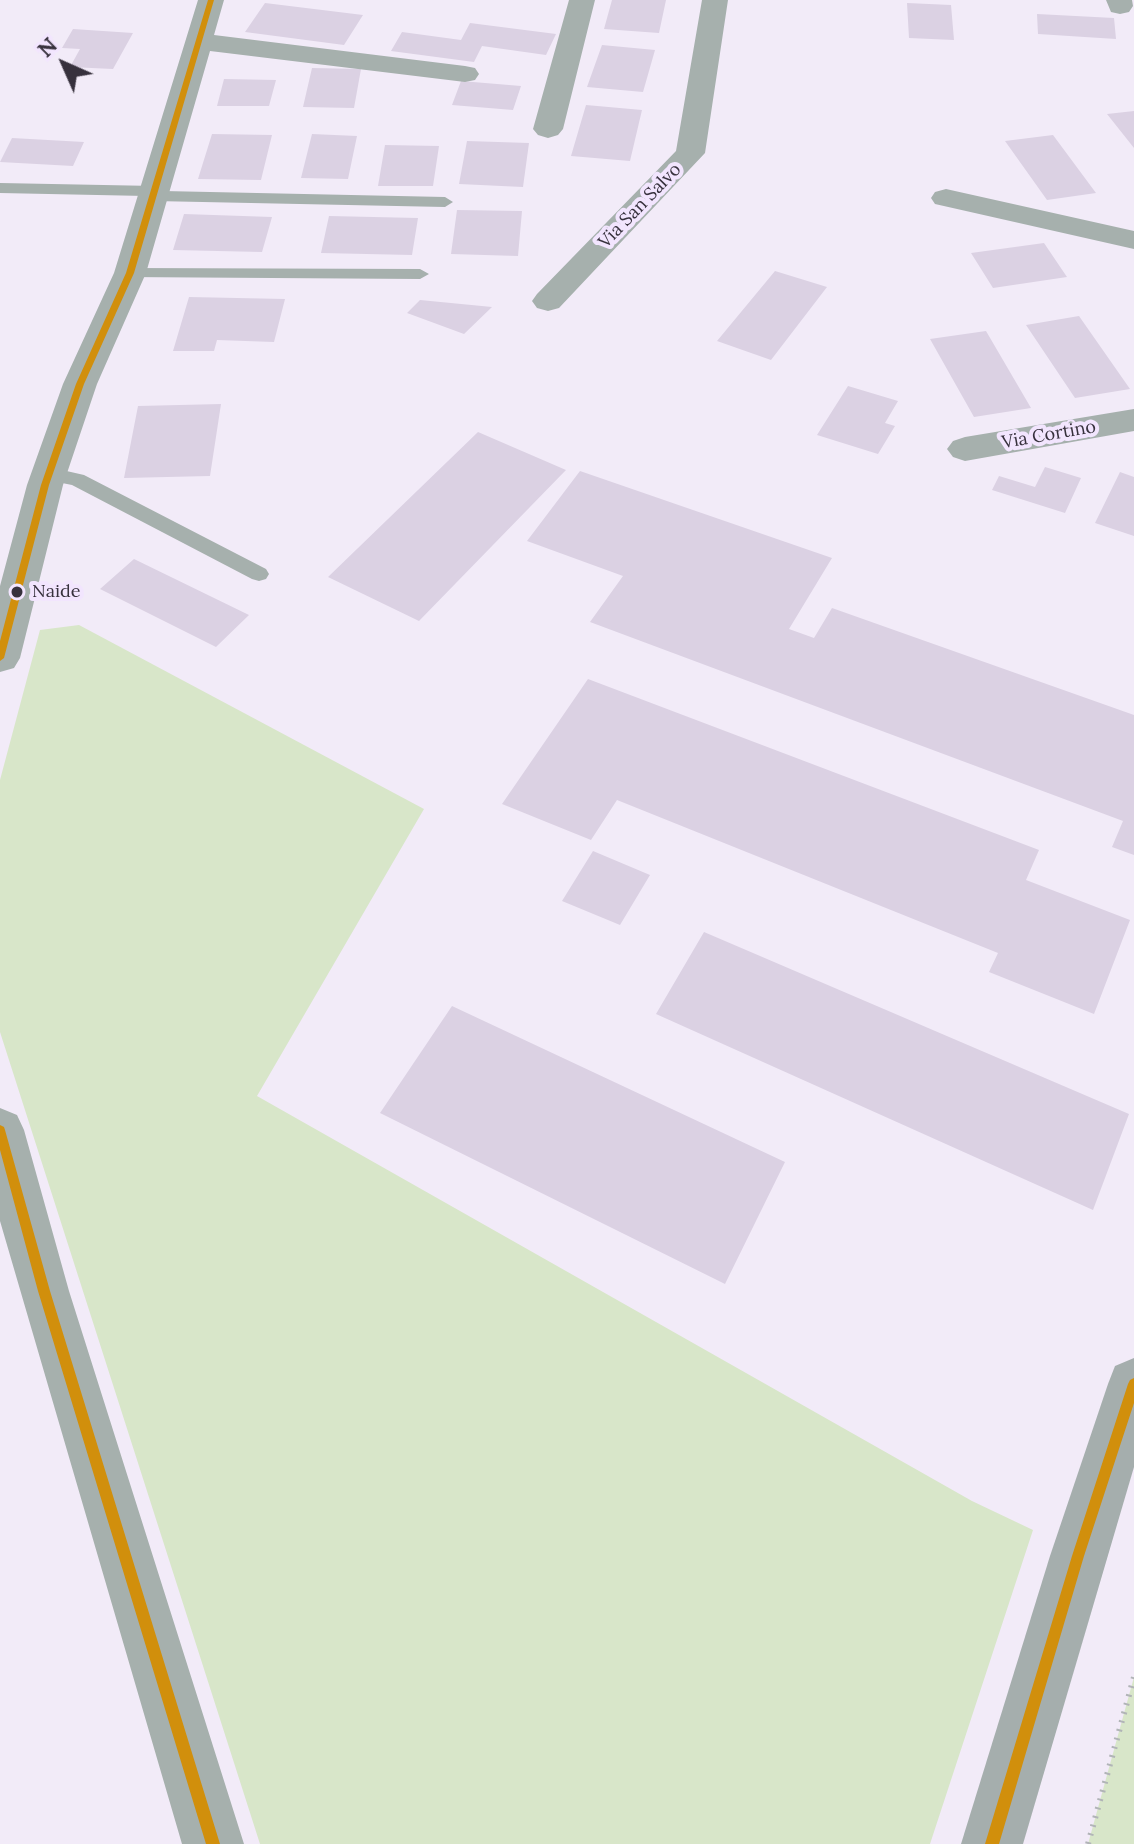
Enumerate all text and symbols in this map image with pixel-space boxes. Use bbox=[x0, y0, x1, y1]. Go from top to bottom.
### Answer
north arrow bbox=[24, 24, 104, 104]
text: N bbox=[31, 31, 63, 63]
street label: Via San Salvo bbox=[594, 159, 686, 253]
street label: Via Cortino bbox=[1000, 416, 1098, 454]
place label: Naide bbox=[32, 581, 80, 603]
marker: Naide bbox=[9, 584, 25, 600]

